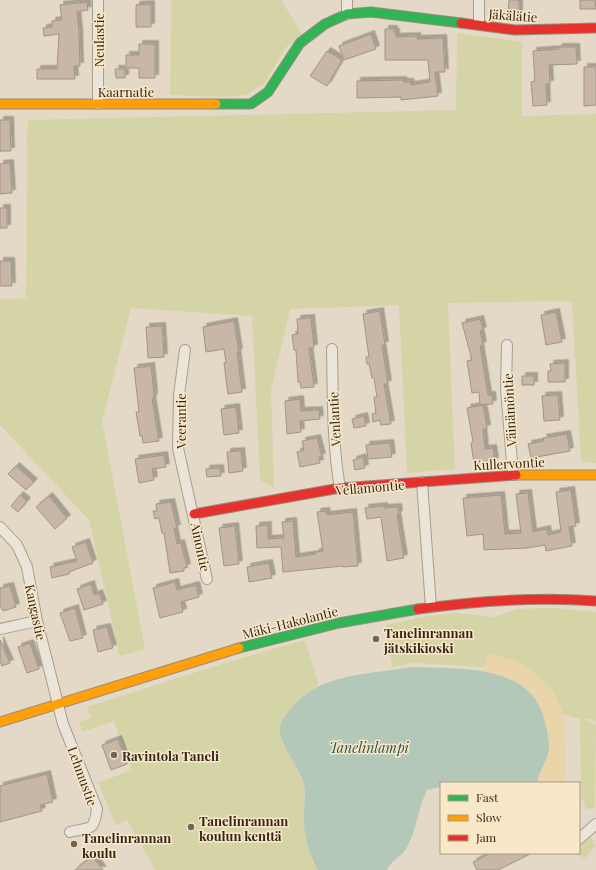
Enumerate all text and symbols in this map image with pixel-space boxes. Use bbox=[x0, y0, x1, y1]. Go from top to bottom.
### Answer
street label: Jäkälätie bbox=[487, 5, 539, 25]
street label: Neulastie bbox=[90, 13, 107, 67]
street label: Kaarnatie bbox=[98, 83, 155, 100]
street label: Väinämöntie bbox=[499, 372, 519, 448]
street label: Venlantie bbox=[324, 391, 344, 448]
street label: Veerantie bbox=[172, 393, 189, 450]
street label: Kullervontie bbox=[473, 453, 546, 473]
street label: Vellamontie bbox=[334, 475, 406, 499]
street label: Ainontie bbox=[187, 520, 215, 573]
street label: Kangastie bbox=[22, 583, 50, 642]
street label: Mäki-Hakolantie bbox=[240, 602, 340, 642]
place label: Tanelinrannan jätskikioski bbox=[383, 624, 473, 656]
marker: Tanelinrannan jätskikioski bbox=[371, 634, 381, 644]
water label: Tanelinlampi bbox=[329, 738, 410, 757]
street label: Lehmustie bbox=[64, 744, 102, 808]
place label: Ravintola Taneli bbox=[122, 747, 219, 764]
marker: Ravintola Taneli bbox=[109, 750, 119, 760]
legend bbox=[440, 782, 580, 854]
text: Fast bbox=[476, 789, 499, 805]
text: Slow bbox=[476, 809, 502, 825]
place label: Tanelinrannan koulun kenttä bbox=[199, 812, 288, 844]
marker: Tanelinrannan koulun kenttä bbox=[186, 822, 196, 832]
place label: Tanelinrannan koulu bbox=[82, 829, 171, 861]
text: Jam bbox=[475, 829, 497, 845]
marker: Tanelinrannan koulu bbox=[69, 839, 79, 849]

